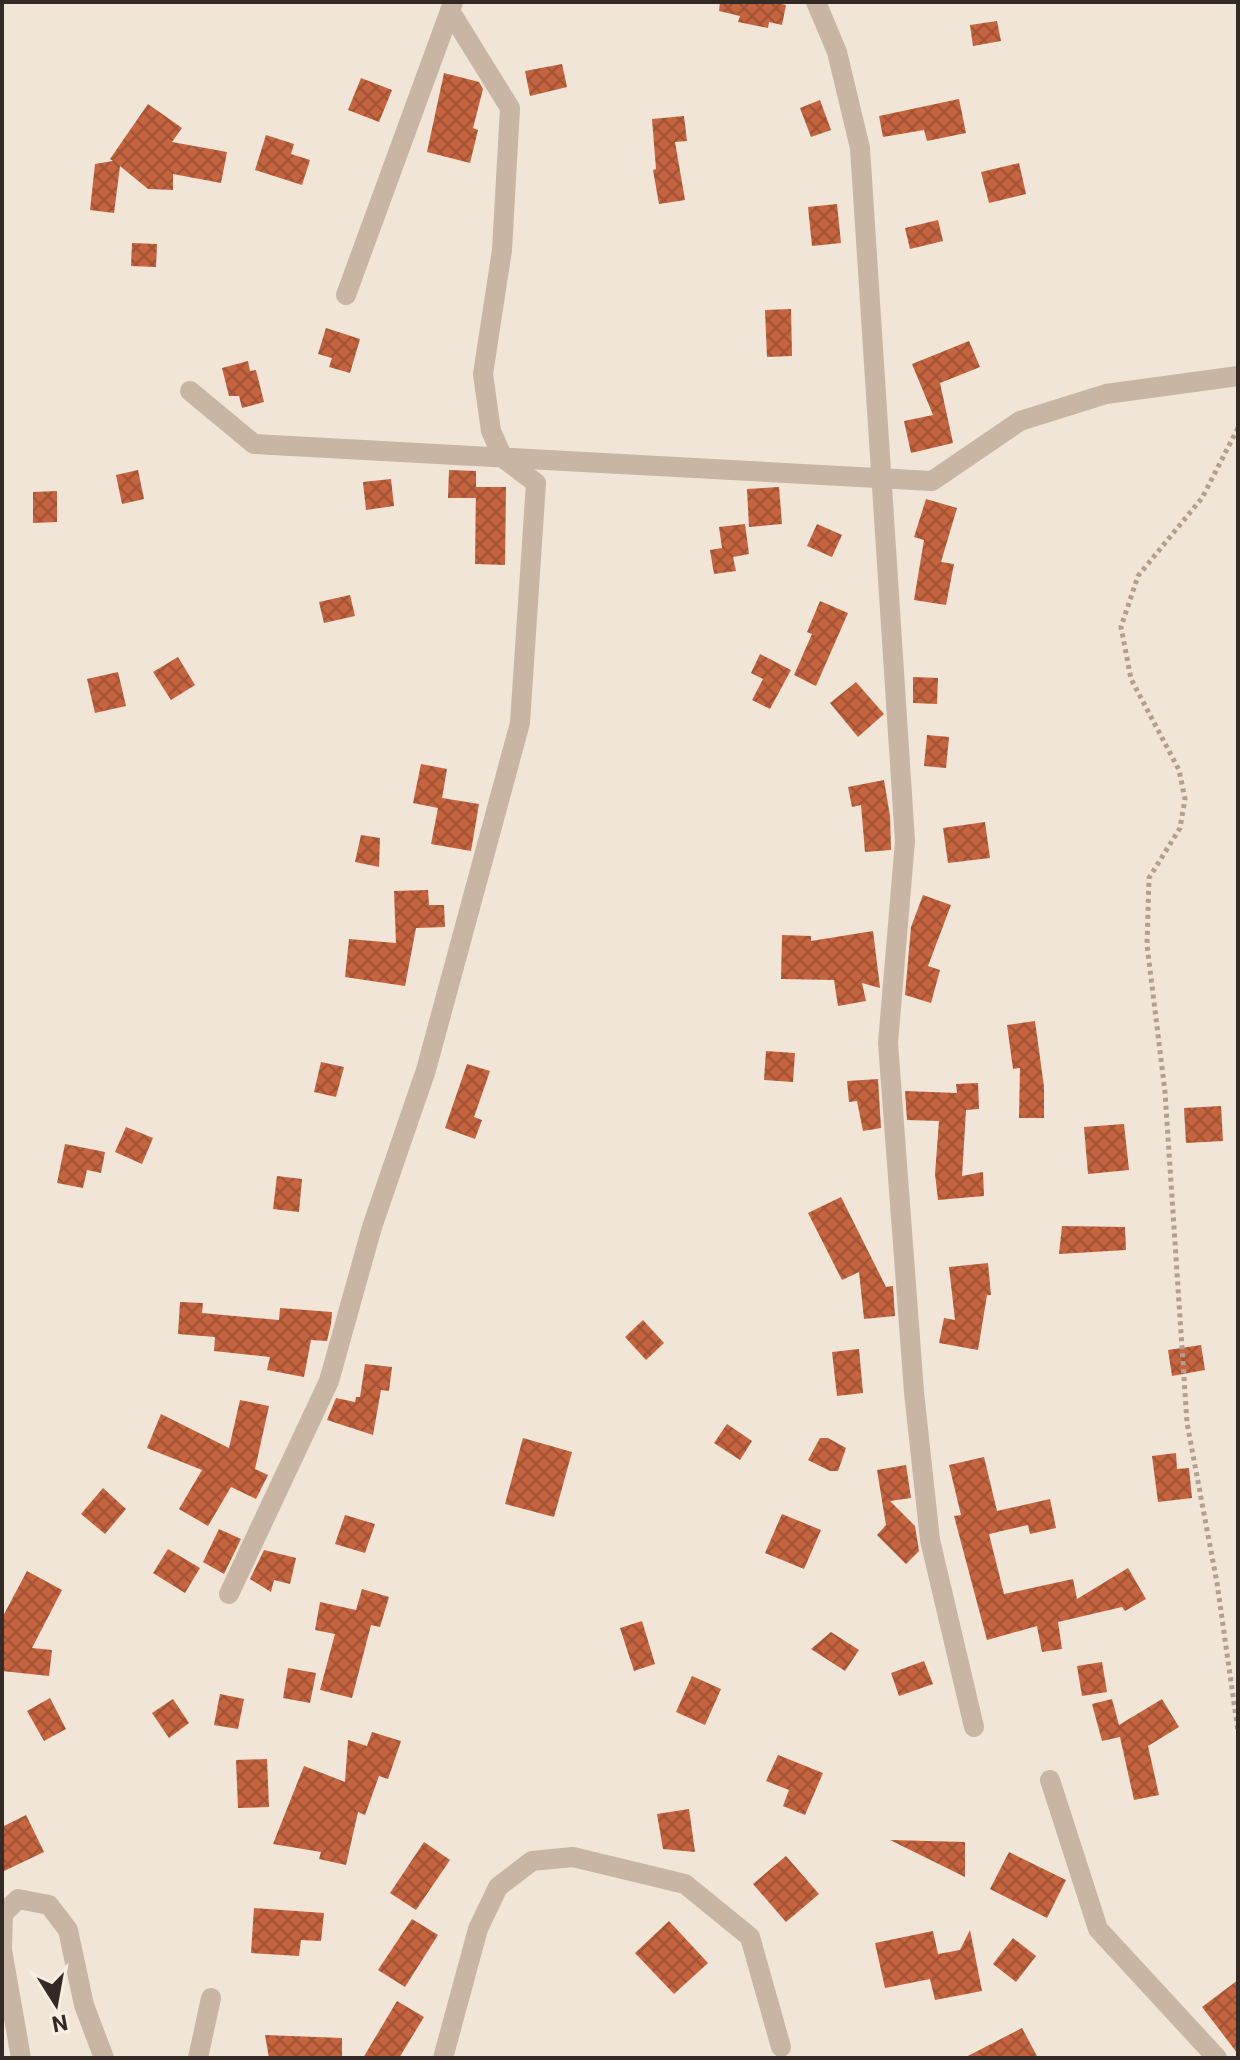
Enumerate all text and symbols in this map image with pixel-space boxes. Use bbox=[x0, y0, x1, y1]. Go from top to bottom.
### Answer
north arrow bbox=[16, 1964, 96, 2044]
text: N bbox=[50, 2009, 70, 2037]

